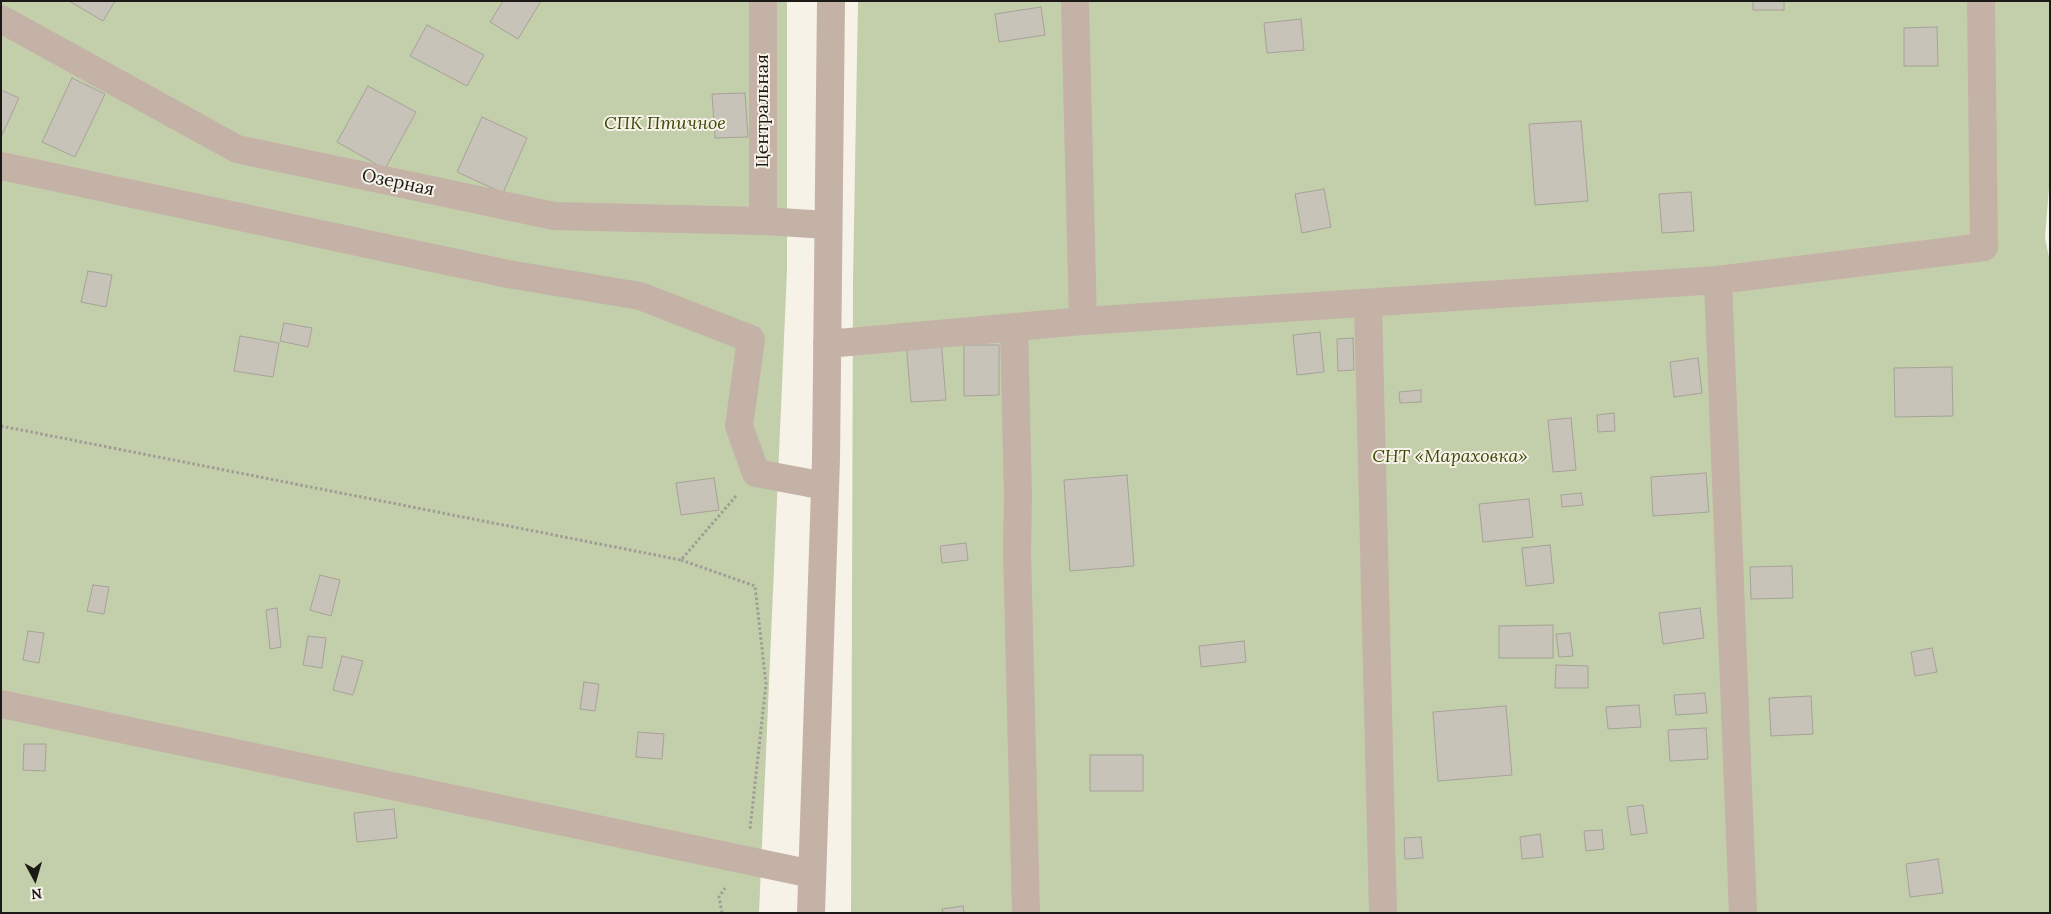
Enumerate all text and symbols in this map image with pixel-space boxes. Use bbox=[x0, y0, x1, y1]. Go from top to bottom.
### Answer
street label: Центральная bbox=[752, 54, 774, 168]
park label: СПК Птичное bbox=[604, 113, 726, 135]
street label: Озерная bbox=[360, 165, 436, 201]
park label: СНТ «Мараховка» bbox=[1372, 446, 1528, 468]
north arrow bbox=[10, 854, 60, 904]
text: N bbox=[30, 884, 43, 903]

